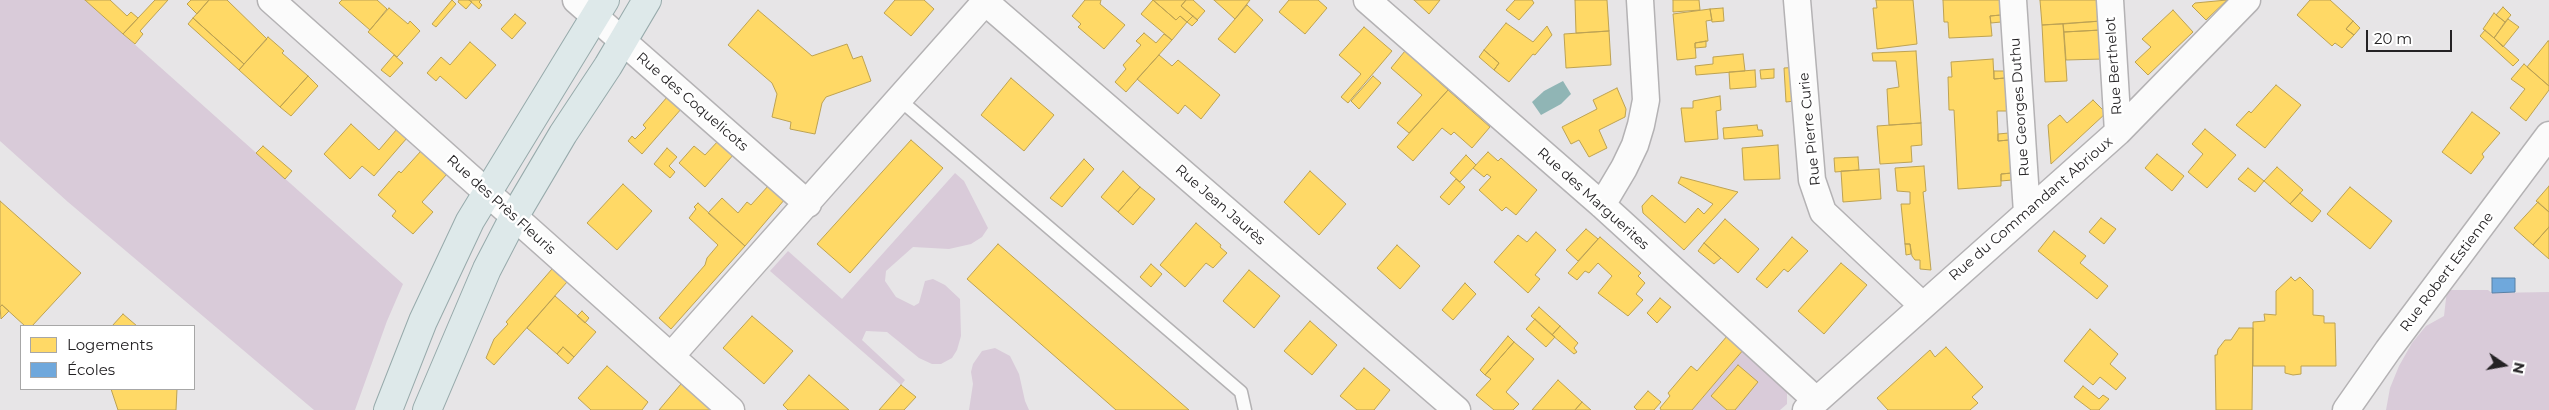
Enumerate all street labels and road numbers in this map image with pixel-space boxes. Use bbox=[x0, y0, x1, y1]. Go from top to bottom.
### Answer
street label: Rue Berthelot bbox=[2102, 16, 2126, 116]
street label: Rue Georges Duthu bbox=[2007, 37, 2033, 177]
street label: Rue des Coquelicots bbox=[633, 49, 751, 155]
street label: Rue Pierre Curie bbox=[1796, 72, 1824, 186]
street label: Rue du Commandant Abrioux bbox=[1946, 133, 2116, 285]
street label: Rue des Marguerites bbox=[1534, 144, 1652, 254]
street label: Rue des Près Fleuris bbox=[443, 152, 559, 258]
street label: Rue Jean Jaurès bbox=[1172, 161, 1268, 249]
street label: Rue Robert Estienne bbox=[2397, 209, 2497, 335]

